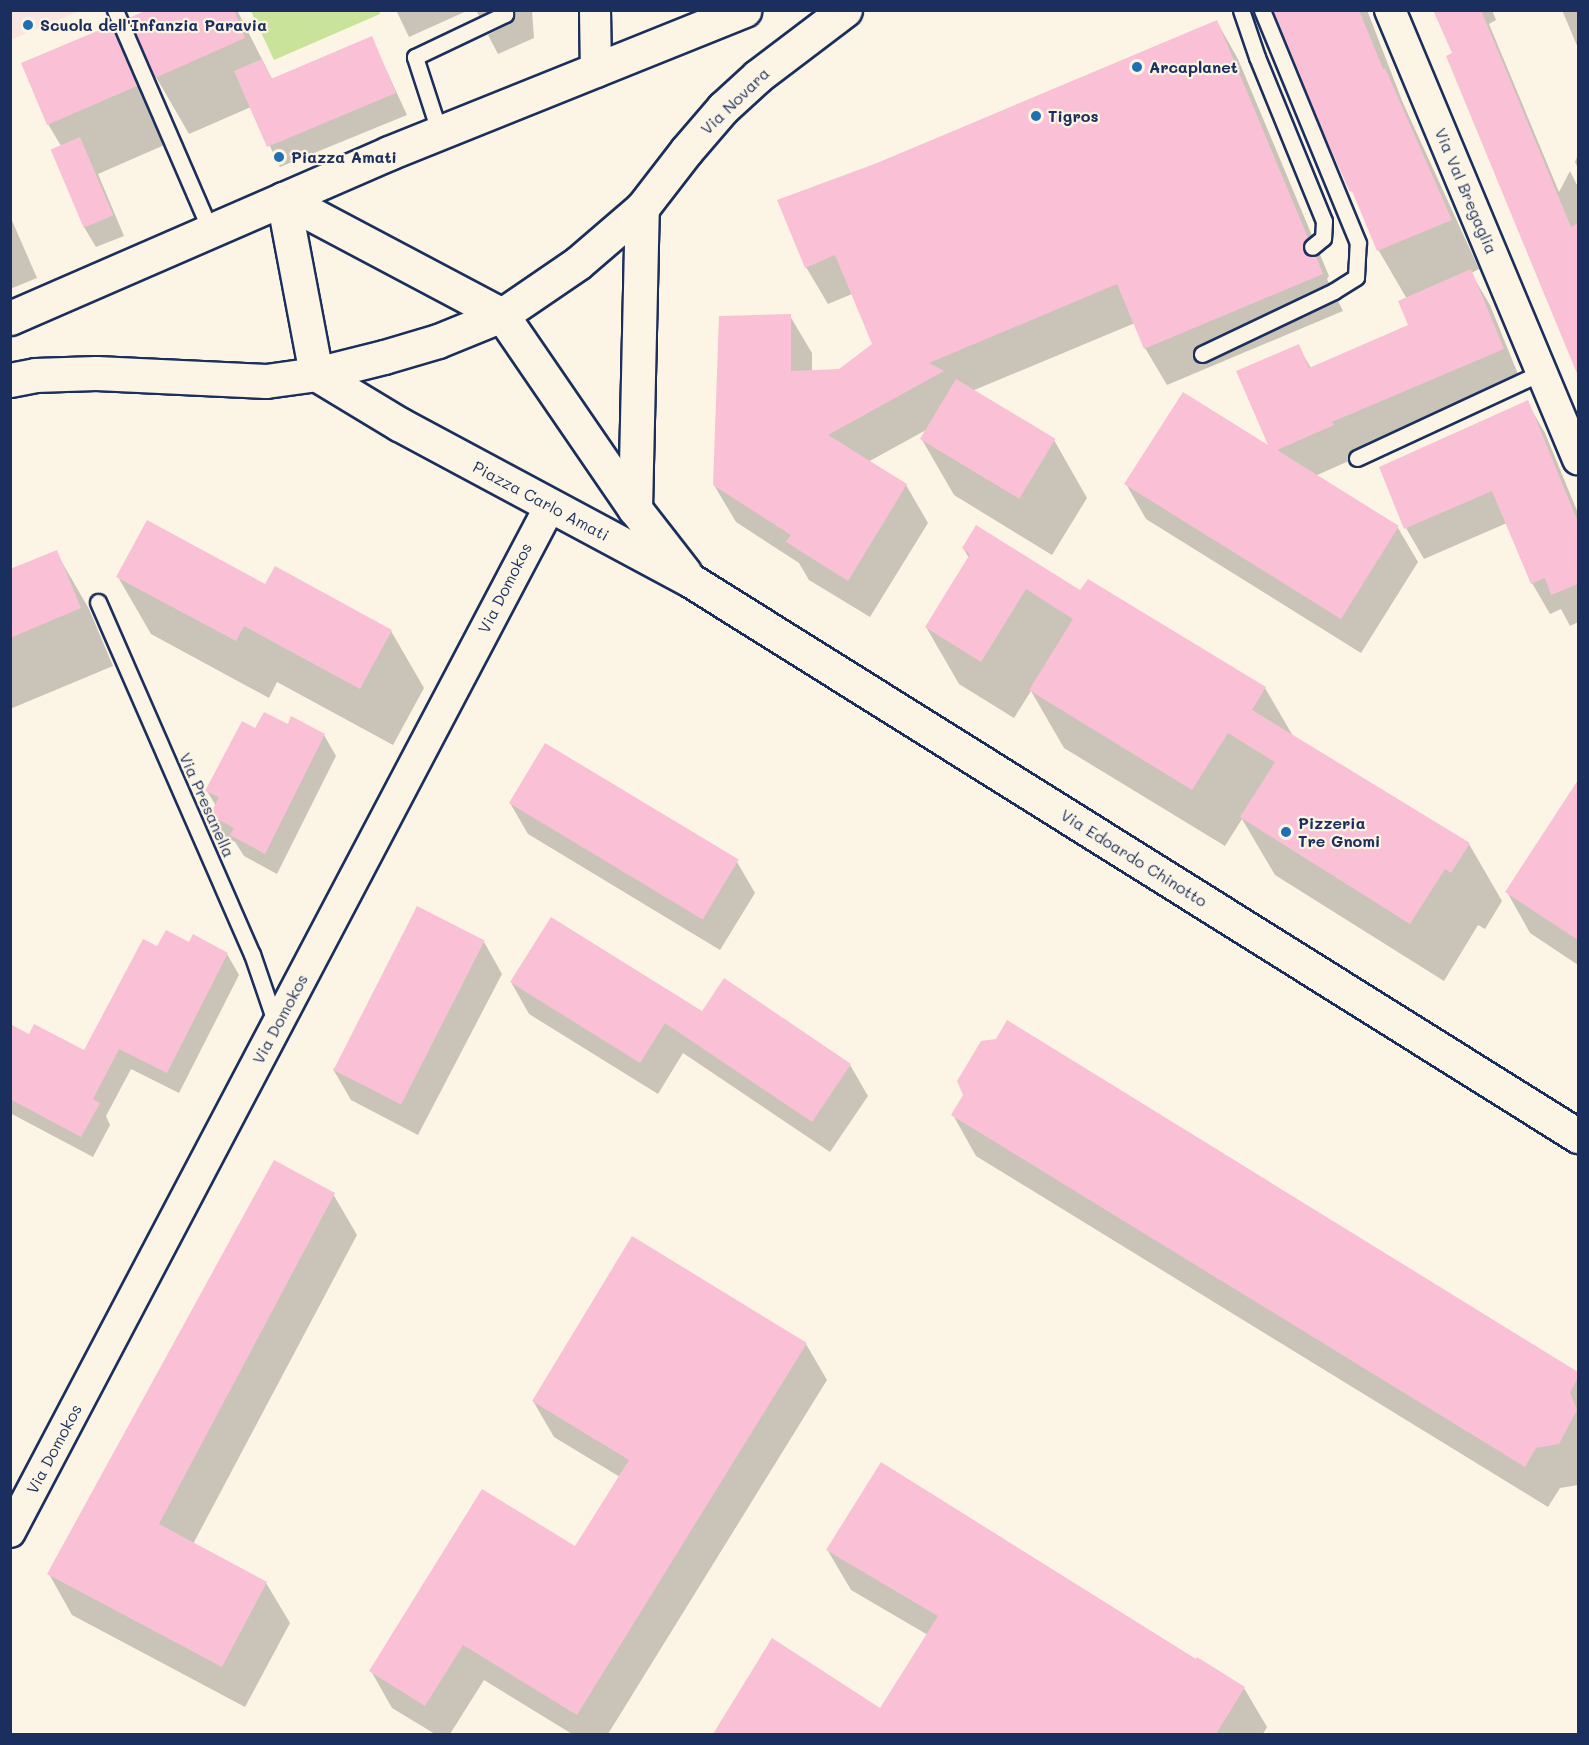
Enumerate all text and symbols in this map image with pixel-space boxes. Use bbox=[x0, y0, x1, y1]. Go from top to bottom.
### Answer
place label: Scuola dell'Infanzia Paravia bbox=[40, 15, 267, 35]
marker: Scuola dell'Infanzia Paravia bbox=[21, 18, 35, 32]
place label: Arcaplanet bbox=[1149, 57, 1238, 77]
marker: Arcaplanet bbox=[1130, 60, 1144, 74]
street label: Via Novara bbox=[697, 64, 773, 138]
place label: Tigros bbox=[1048, 106, 1099, 126]
marker: Tigros bbox=[1029, 109, 1043, 123]
street label: Via Val Bregaglia bbox=[1431, 125, 1501, 257]
place label: Piazza Amati bbox=[291, 147, 397, 167]
marker: Piazza Amati bbox=[272, 150, 286, 164]
street label: Piazza Carlo Amati bbox=[470, 457, 612, 545]
street label: Via Domokos bbox=[474, 540, 536, 636]
street label: Via Presanella bbox=[175, 750, 239, 860]
street label: Via Edoardo Chinotto bbox=[1057, 805, 1211, 911]
place label: Pizzeria Tre Gnomi bbox=[1298, 813, 1380, 851]
marker: Pizzeria Tre Gnomi bbox=[1279, 825, 1293, 839]
street label: Via Domokos bbox=[248, 971, 312, 1067]
street label: Via Domokos bbox=[22, 1401, 86, 1497]

